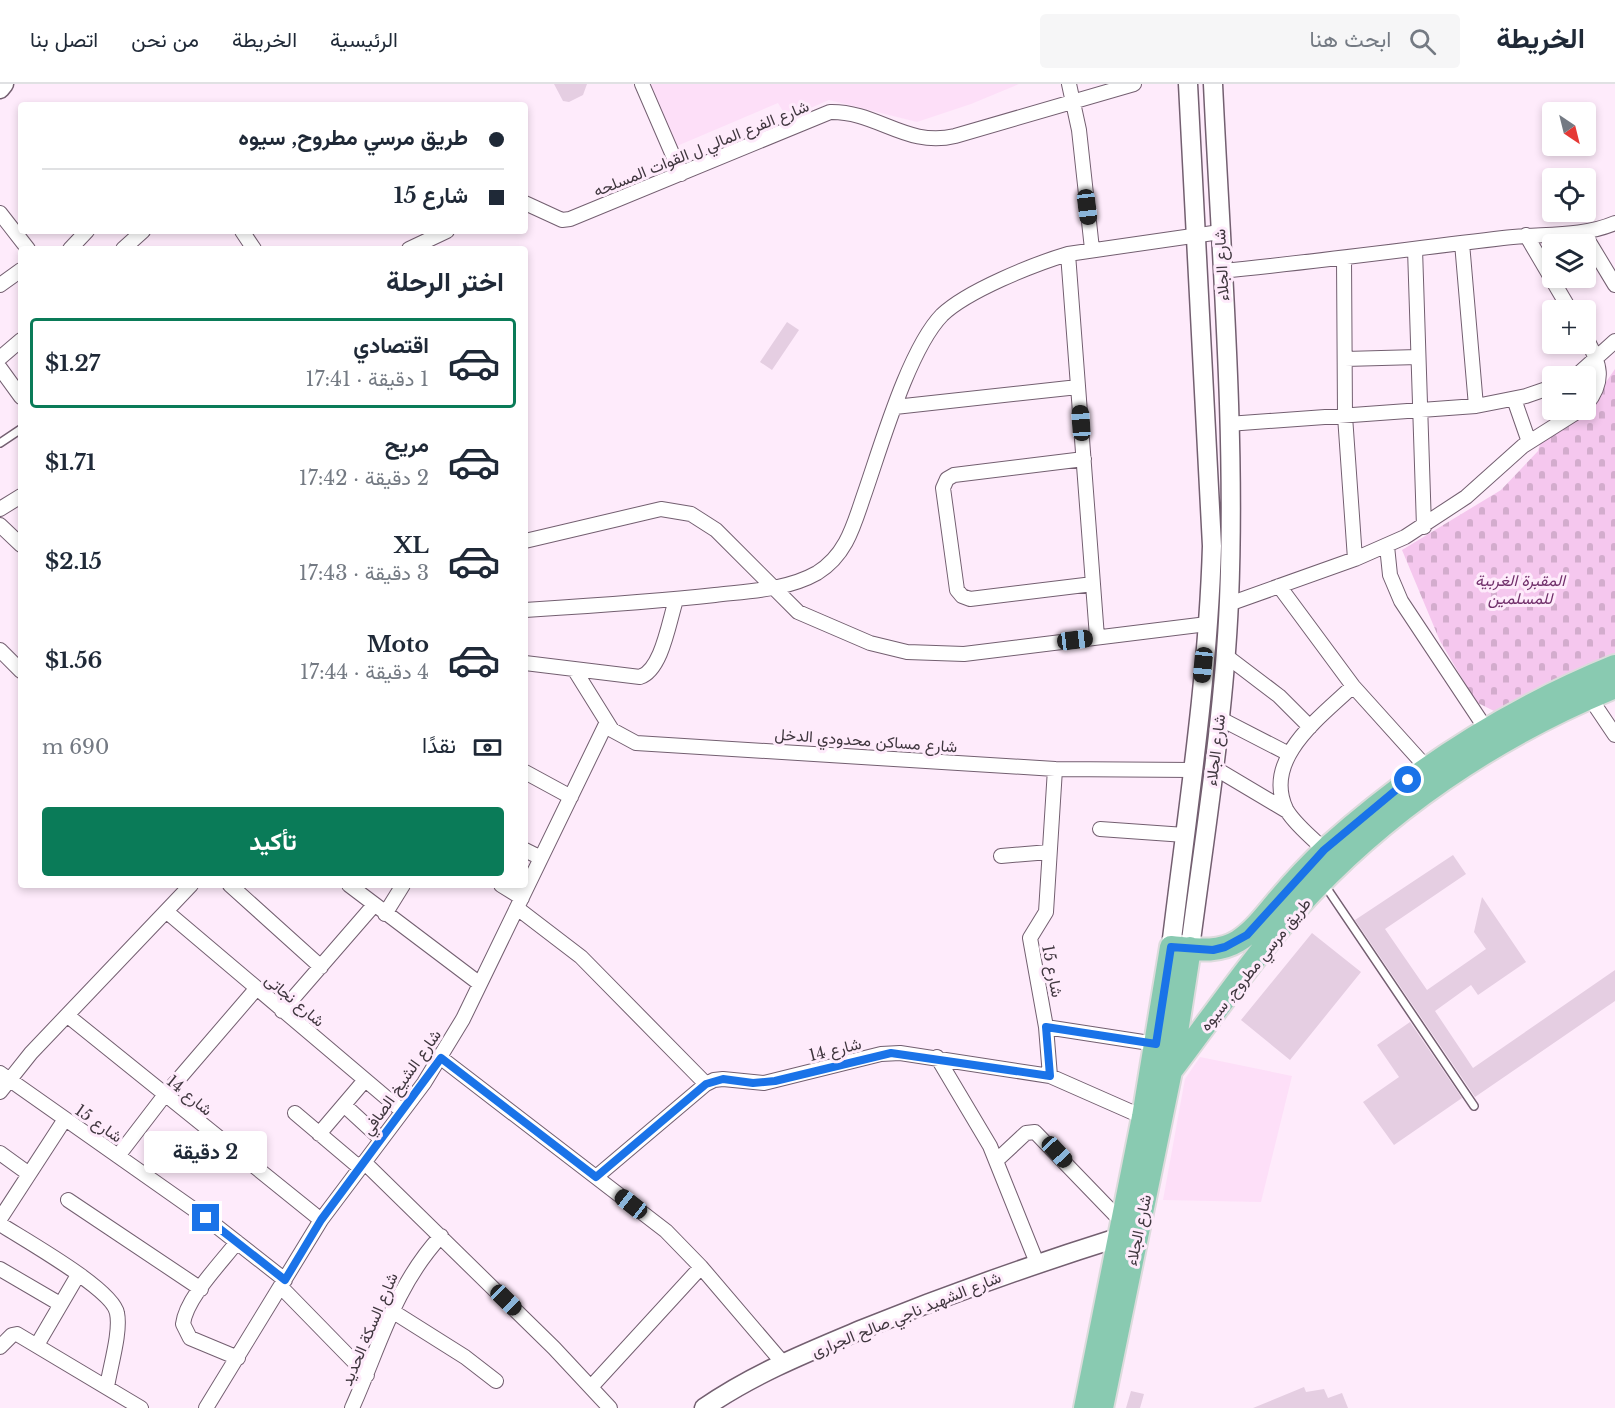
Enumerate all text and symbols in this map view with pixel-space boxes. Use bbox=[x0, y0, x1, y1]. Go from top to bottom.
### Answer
search box bbox=[1040, 14, 1460, 68]
text: الخريطة bbox=[1496, 21, 1585, 56]
icon: search bbox=[1406, 25, 1439, 58]
text: ابحث هنا bbox=[1310, 26, 1391, 53]
text: اتصل بنا bbox=[30, 27, 98, 53]
text: من نحن bbox=[131, 27, 199, 53]
text: الخريطة bbox=[232, 27, 297, 53]
text: الرئيسية bbox=[330, 27, 398, 53]
street label: شارع الفرع المالي ل القوات المسلحه bbox=[590, 95, 813, 204]
north arrow bbox=[1542, 102, 1596, 156]
map controls bbox=[1542, 102, 1596, 420]
text: طريق مرسي مطروح, سيوه bbox=[238, 124, 468, 151]
button: locate bbox=[1542, 168, 1596, 222]
text: شارع 15 bbox=[394, 182, 468, 209]
car bbox=[1076, 188, 1098, 226]
street label: شارع الجلاء bbox=[1209, 228, 1235, 302]
button: layers bbox=[1542, 234, 1596, 288]
text: اختر الرحلة bbox=[386, 265, 504, 298]
button: + bbox=[1542, 300, 1596, 354]
text: اقتصادي bbox=[353, 332, 429, 359]
icon: car bbox=[447, 336, 501, 390]
text: $1.27 bbox=[45, 350, 100, 377]
button: − bbox=[1542, 366, 1596, 420]
text: 1 دقيقة · 17:41 bbox=[306, 367, 429, 391]
car bbox=[1071, 404, 1091, 442]
text: مريح bbox=[385, 431, 429, 458]
icon: car bbox=[447, 435, 501, 489]
text: $1.71 bbox=[45, 449, 96, 476]
text: 2 دقيقة · 17:42 bbox=[299, 466, 429, 490]
text: XL bbox=[394, 532, 429, 559]
icon: car bbox=[447, 534, 501, 588]
text: $2.15 bbox=[45, 548, 102, 575]
text: 3 دقيقة · 17:43 bbox=[299, 561, 429, 585]
park label: المقبرة الغربية للمسلمين bbox=[1475, 570, 1567, 609]
car bbox=[1056, 629, 1094, 651]
text: Moto bbox=[367, 631, 429, 658]
icon: car bbox=[447, 633, 501, 687]
car bbox=[1192, 646, 1214, 684]
text: $1.56 bbox=[45, 647, 102, 674]
text: 4 دقيقة · 17:44 bbox=[300, 660, 429, 684]
street label: شارع الجلاء bbox=[1201, 713, 1231, 787]
street label: شارع مساكن محدودي الدخل bbox=[774, 724, 958, 760]
icon: cash bbox=[471, 731, 504, 764]
text: نقدًا bbox=[422, 732, 456, 759]
text: 690 m bbox=[42, 735, 109, 759]
route start bbox=[1394, 766, 1421, 793]
button: تأكيد bbox=[42, 807, 504, 876]
street label: طريق مرسي مطروح, سيوه bbox=[1195, 893, 1318, 1037]
street label: شارع 15 bbox=[1036, 943, 1068, 999]
street label: شارع نجاتى bbox=[260, 969, 329, 1032]
street label: شارع الشيخ الصافي bbox=[357, 1025, 448, 1141]
street label: شارع 14 bbox=[807, 1033, 864, 1067]
street label: شارع 14 bbox=[162, 1070, 217, 1121]
street label: شارع 15 bbox=[70, 1100, 126, 1148]
callout: 2 دقيقة bbox=[144, 1131, 268, 1173]
car bbox=[1038, 1133, 1076, 1171]
text: 2 دقيقة bbox=[173, 1140, 238, 1164]
car bbox=[611, 1186, 651, 1222]
street label: شارع الجلاء bbox=[1121, 1193, 1157, 1268]
route end bbox=[192, 1204, 219, 1231]
street label: شارع الشهيد ناجي صالح الجرارى bbox=[808, 1267, 1005, 1365]
street label: شارع السكة الحديد bbox=[336, 1269, 404, 1389]
car bbox=[487, 1281, 525, 1319]

